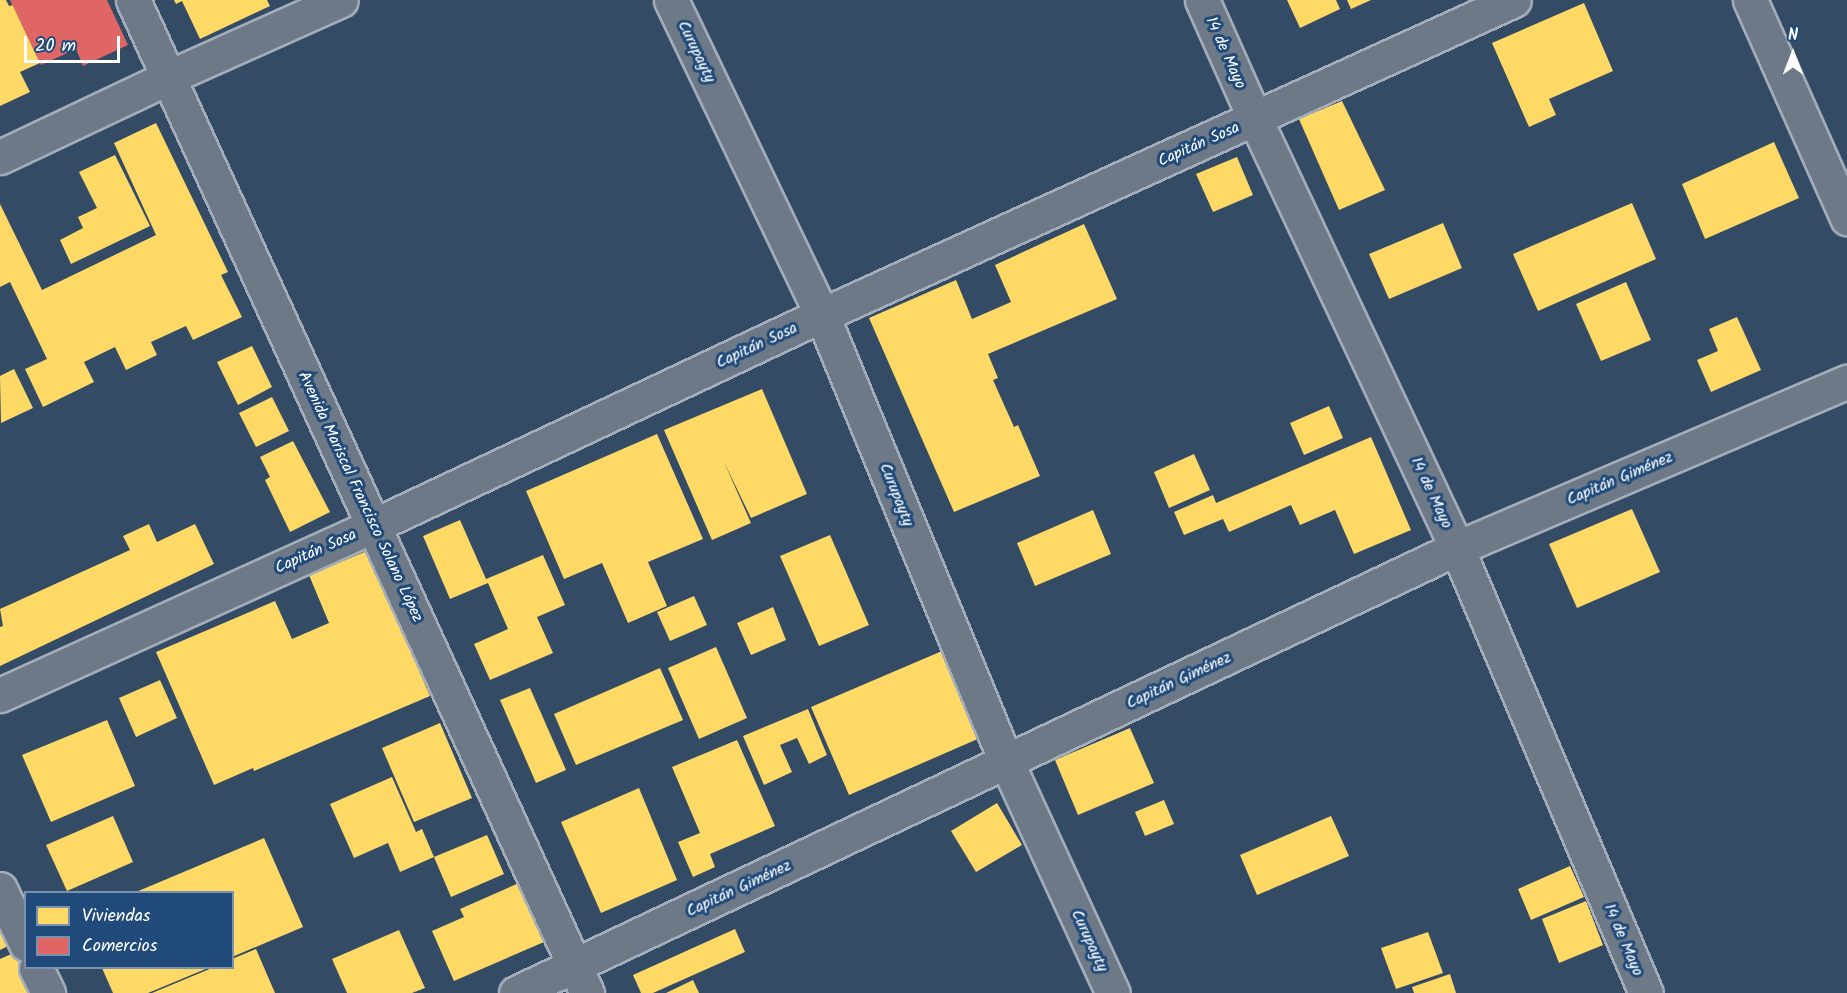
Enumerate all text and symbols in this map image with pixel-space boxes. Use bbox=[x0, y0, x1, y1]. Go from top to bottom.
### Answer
street label: 14 de Mayo bbox=[1201, 14, 1249, 92]
street label: Curupayty bbox=[673, 18, 719, 86]
text: N bbox=[1788, 23, 1798, 48]
scale bar bbox=[27, 24, 123, 62]
north arrow bbox=[1763, 24, 1823, 84]
text: 20 m bbox=[35, 32, 76, 61]
street label: Capitán Sosa bbox=[1155, 118, 1243, 172]
street label: Capitán Sosa bbox=[713, 319, 801, 373]
street label: Avenida Mariscal Francisco Solano López bbox=[293, 369, 427, 625]
street label: Capitán Giménez bbox=[1564, 448, 1676, 510]
street label: 14 de Mayo bbox=[1406, 454, 1456, 532]
street label: Curupayty bbox=[875, 461, 917, 529]
street label: Capitán Sosa bbox=[272, 525, 360, 579]
street label: Capitán Giménez bbox=[1124, 648, 1234, 714]
street label: Capitán Giménez bbox=[684, 856, 794, 922]
legend bbox=[24, 891, 234, 969]
street label: 14 de Mayo bbox=[1599, 901, 1647, 979]
text: Viviendas bbox=[82, 902, 151, 931]
street label: Curupayty bbox=[1066, 907, 1112, 975]
text: Comercios bbox=[82, 932, 157, 961]

